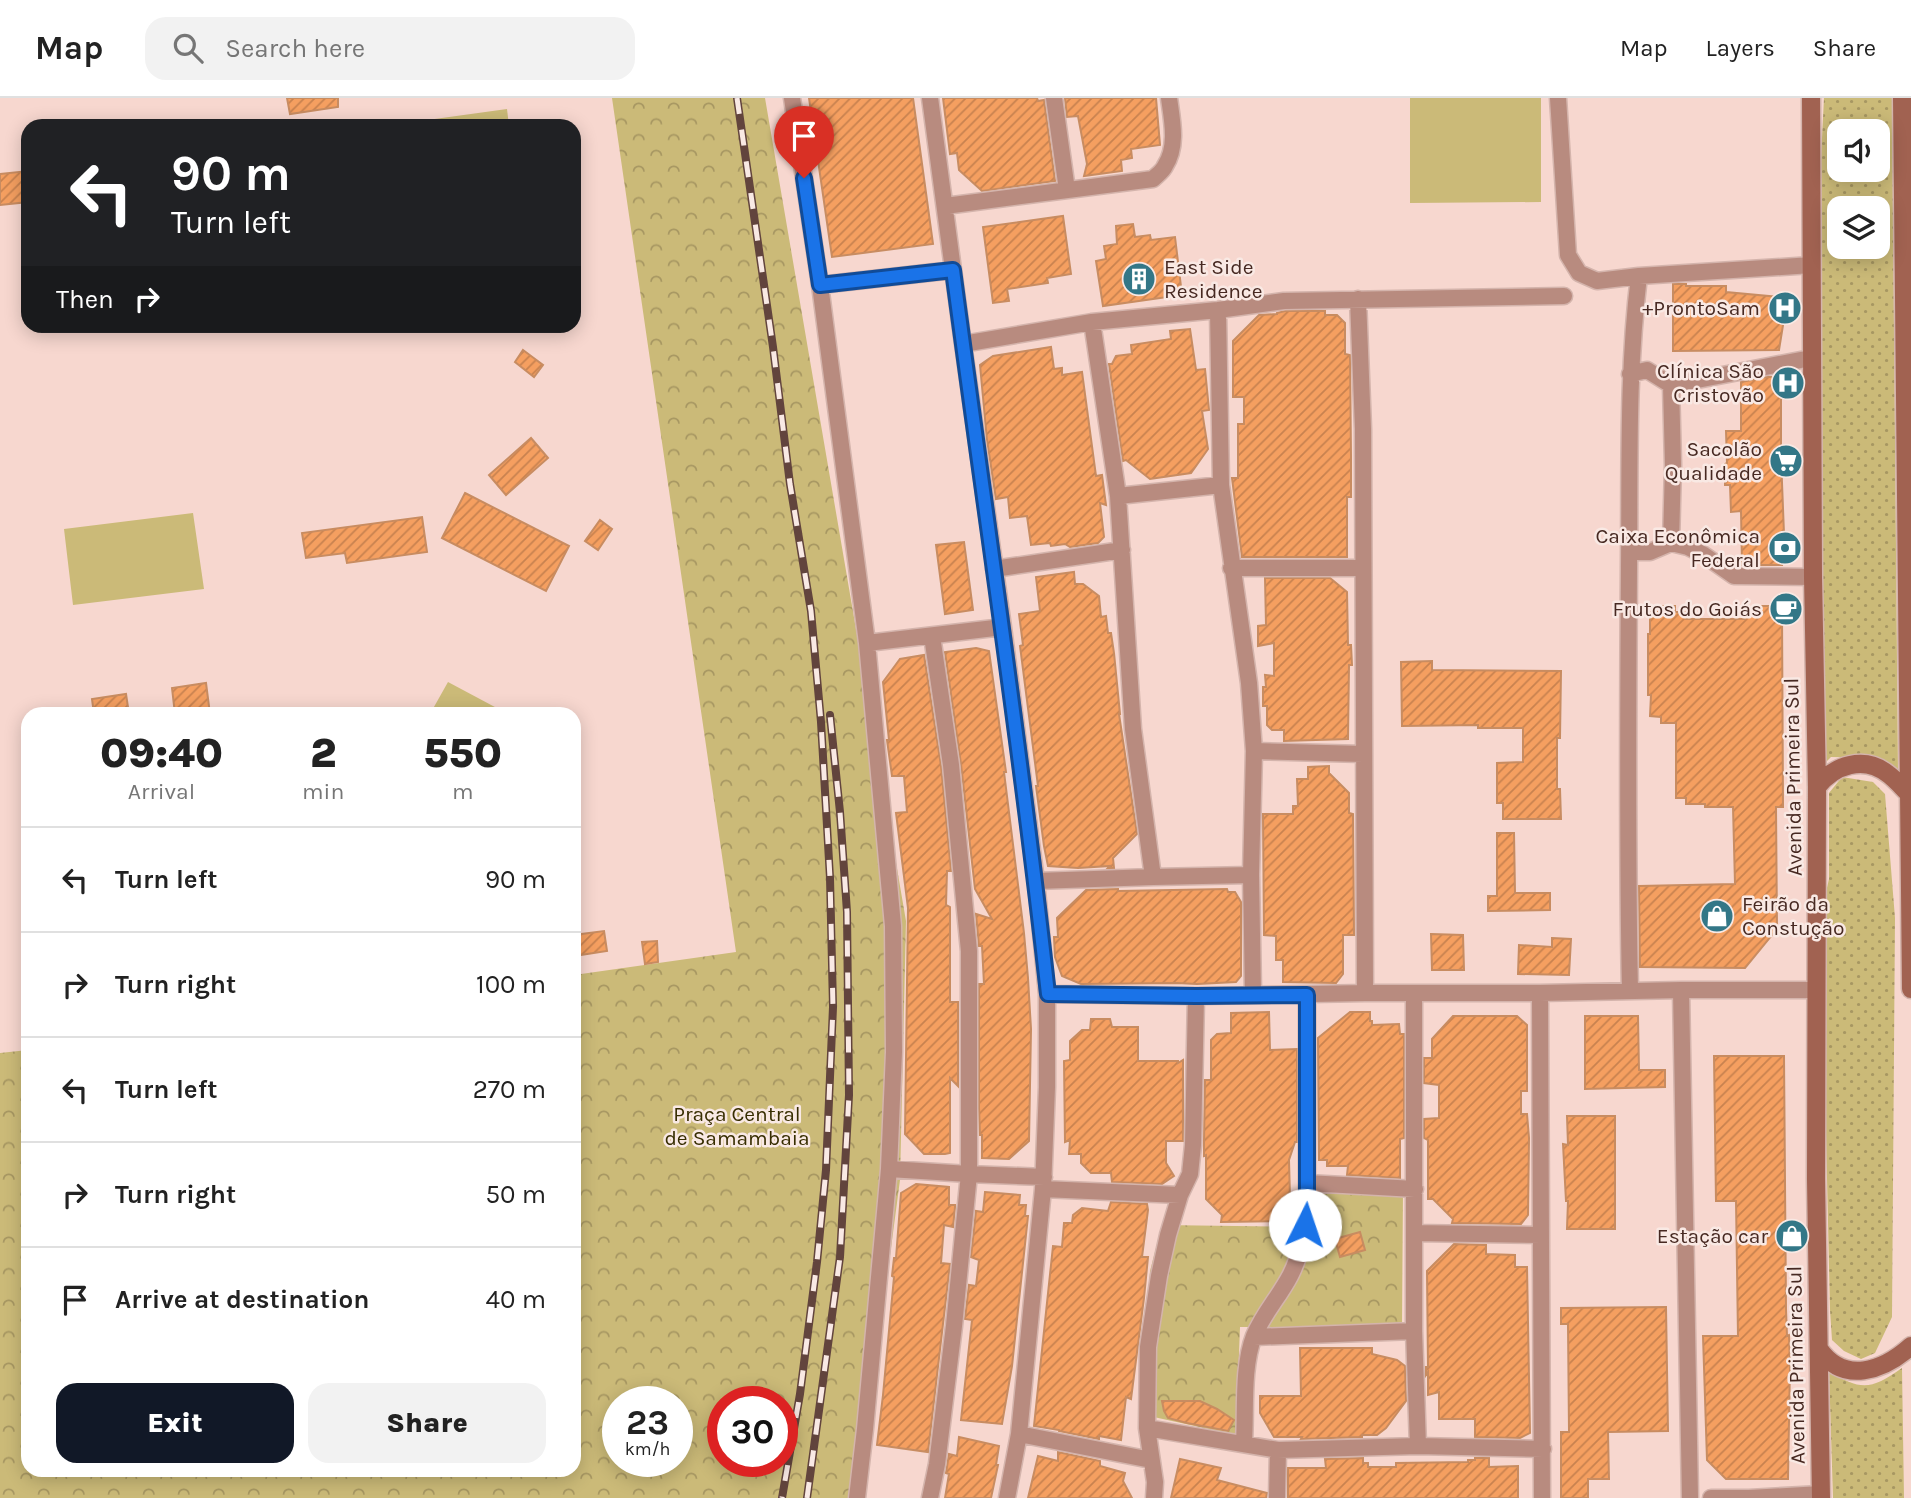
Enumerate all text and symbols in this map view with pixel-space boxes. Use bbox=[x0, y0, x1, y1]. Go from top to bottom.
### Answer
search box bbox=[145, 17, 635, 80]
text: Map bbox=[35, 29, 103, 67]
icon: search bbox=[169, 29, 207, 67]
text: Search here bbox=[225, 33, 365, 64]
text: Map bbox=[1620, 34, 1668, 62]
text: Layers bbox=[1706, 34, 1775, 62]
text: Share bbox=[1813, 34, 1876, 62]
pin bbox=[774, 106, 834, 178]
icon: arrive bbox=[785, 117, 823, 155]
map controls bbox=[1827, 119, 1890, 259]
button: sound bbox=[1827, 119, 1890, 182]
text: 90 m bbox=[171, 145, 291, 202]
icon: left bbox=[56, 147, 147, 238]
button: layers bbox=[1827, 196, 1890, 259]
text: Turn left bbox=[171, 204, 291, 241]
place label: East Side Residence bbox=[1164, 255, 1262, 303]
building icon: East Side Residence bbox=[1120, 260, 1158, 298]
icon: right bbox=[128, 280, 166, 318]
text: Then bbox=[56, 284, 114, 315]
hospital icon: +ProntoSam bbox=[1766, 289, 1804, 327]
place label: +ProntoSam bbox=[1642, 296, 1760, 320]
place label: Clínica São Cristovão bbox=[1657, 359, 1764, 407]
hospital icon: Clínica São Cristovão bbox=[1769, 364, 1807, 402]
place label: Sacolão Qualidade bbox=[1665, 437, 1762, 485]
supermarket icon: Sacolão Qualidade bbox=[1767, 442, 1805, 480]
place label: Caixa Econômica Federal bbox=[1595, 524, 1760, 572]
bank icon: Caixa Econômica Federal bbox=[1766, 529, 1804, 567]
cafe icon: Frutos do Goiás bbox=[1767, 590, 1805, 628]
place label: Frutos do Goiás bbox=[1613, 597, 1762, 621]
street label: Avenida Primeira Sul bbox=[1779, 678, 1807, 876]
text: 09:40 bbox=[100, 728, 223, 778]
text: 2 bbox=[310, 728, 336, 778]
text: 550 bbox=[423, 728, 502, 778]
text: Arrival bbox=[128, 778, 195, 805]
text: min bbox=[302, 778, 344, 805]
text: m bbox=[452, 778, 473, 805]
icon: left bbox=[56, 861, 94, 899]
text: Turn left bbox=[115, 864, 217, 895]
text: 90 m bbox=[485, 864, 546, 895]
place label: Feirão da Constução bbox=[1742, 892, 1845, 940]
shop icon: Feirão da Constução bbox=[1698, 897, 1736, 935]
icon: right bbox=[56, 966, 94, 1004]
text: Turn right bbox=[115, 969, 236, 1000]
text: 100 m bbox=[476, 969, 546, 1000]
icon: left bbox=[56, 1071, 94, 1109]
text: Turn left bbox=[115, 1074, 217, 1105]
text: 270 m bbox=[473, 1074, 546, 1105]
park label: Praça Central de Samambaia bbox=[664, 1102, 810, 1150]
icon: right bbox=[56, 1176, 94, 1214]
text: Turn right bbox=[115, 1179, 236, 1210]
text: 50 m bbox=[485, 1179, 546, 1210]
position arrow bbox=[1268, 1188, 1342, 1262]
shop icon: Estação car bbox=[1773, 1217, 1811, 1255]
place label: Estação car bbox=[1657, 1224, 1768, 1248]
street label: Avenida Primeira Sul bbox=[1782, 1266, 1810, 1464]
icon: arrive bbox=[56, 1281, 94, 1319]
text: Arrive at destination bbox=[115, 1284, 369, 1315]
text: 40 m bbox=[486, 1284, 546, 1315]
button: Exit bbox=[56, 1383, 294, 1463]
button: Share bbox=[308, 1383, 546, 1463]
speed limit sign: 30 bbox=[707, 1386, 798, 1477]
text: 23 bbox=[626, 1402, 669, 1443]
text: km/h bbox=[625, 1438, 670, 1460]

